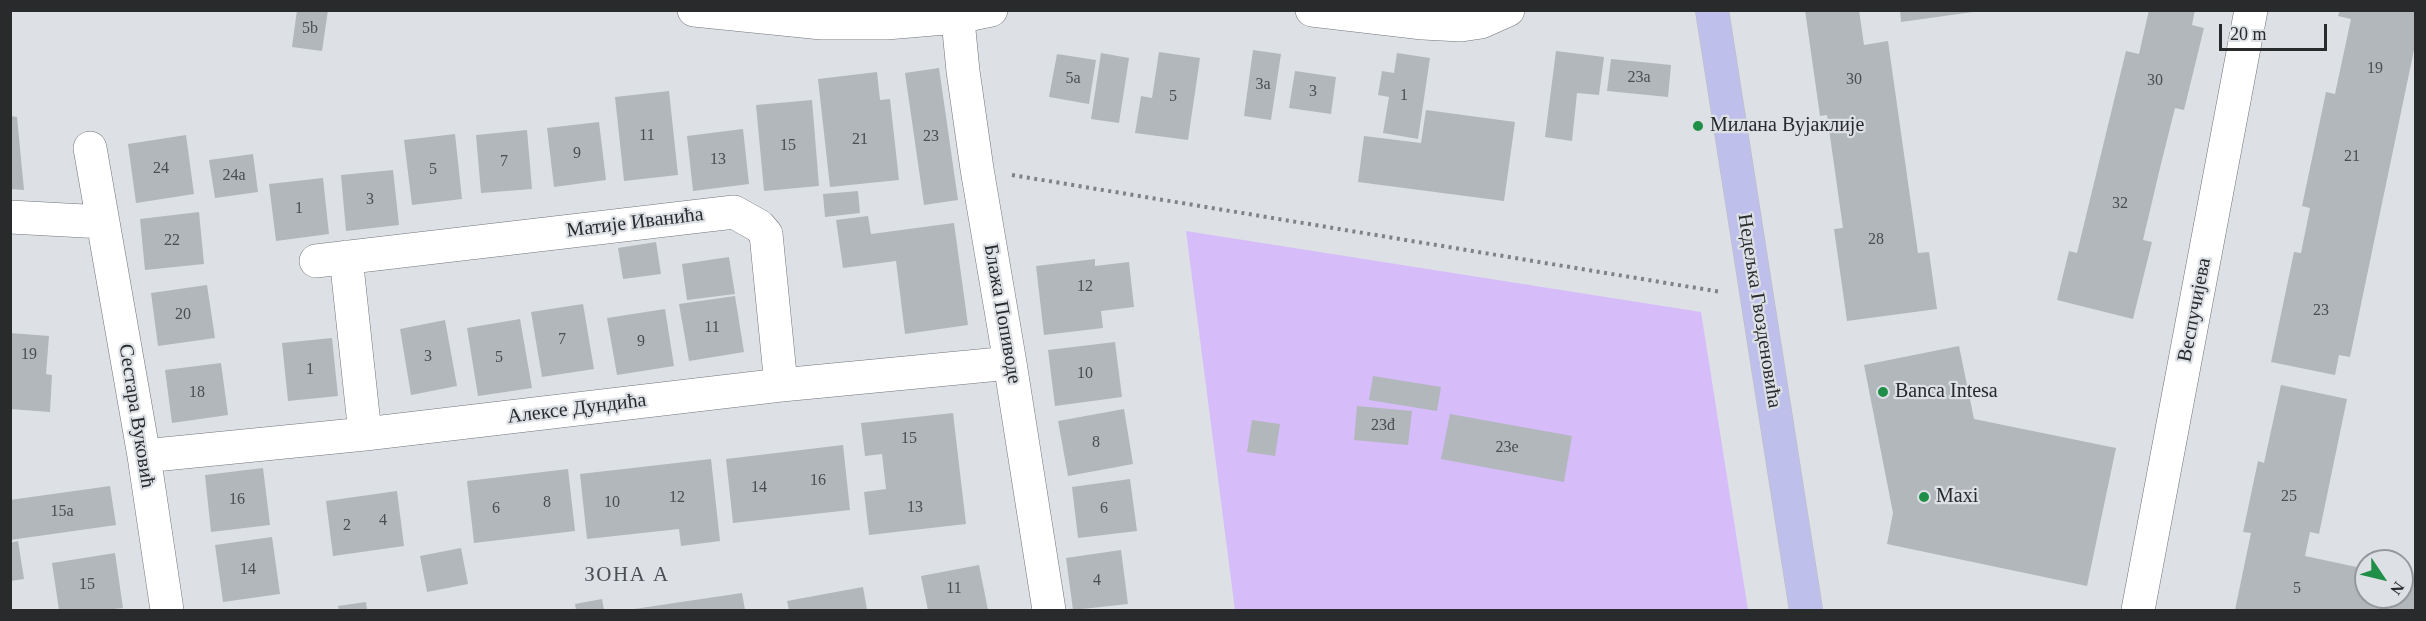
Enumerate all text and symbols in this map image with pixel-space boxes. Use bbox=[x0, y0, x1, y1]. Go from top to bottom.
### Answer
scale bar bbox=[2222, 12, 2330, 50]
house number: 5b bbox=[302, 19, 318, 39]
text: 20 m bbox=[2230, 24, 2267, 44]
house number: 19 bbox=[2367, 59, 2383, 79]
house number: 23a bbox=[1627, 68, 1651, 88]
house number: 5a bbox=[1065, 69, 1081, 89]
house number: 30 bbox=[1846, 70, 1862, 90]
house number: 30 bbox=[2147, 71, 2163, 91]
house number: 3a bbox=[1255, 75, 1271, 95]
house number: 3 bbox=[1309, 82, 1317, 102]
house number: 1 bbox=[1400, 86, 1408, 106]
house number: 5 bbox=[1169, 87, 1177, 107]
place label: Милана Вујаклије bbox=[1710, 114, 1864, 138]
marker: Милана Вујаклије bbox=[1691, 119, 1705, 133]
house number: 11 bbox=[639, 126, 655, 146]
house number: 23 bbox=[923, 127, 939, 147]
house number: 21 bbox=[852, 130, 868, 150]
house number: 15 bbox=[780, 136, 796, 156]
house number: 9 bbox=[573, 144, 581, 164]
house number: 21 bbox=[2344, 147, 2360, 167]
house number: 13 bbox=[710, 150, 726, 170]
house number: 7 bbox=[500, 152, 508, 172]
house number: 24 bbox=[153, 159, 169, 179]
house number: 5 bbox=[429, 160, 437, 180]
house number: 24a bbox=[222, 166, 246, 186]
house number: 3 bbox=[366, 190, 374, 210]
house number: 32 bbox=[2112, 194, 2128, 214]
house number: 1 bbox=[295, 199, 303, 219]
street label: Матије Иванића bbox=[565, 203, 705, 243]
street label: Недељка Гвозденовића bbox=[1732, 212, 1786, 410]
house number: 28 bbox=[1868, 230, 1884, 250]
house number: 22 bbox=[164, 231, 180, 251]
street label: Блажа Попиводе bbox=[978, 242, 1026, 386]
street label: Веспучијева bbox=[2173, 256, 2217, 364]
house number: 12 bbox=[1077, 277, 1093, 297]
house number: 23 bbox=[2313, 301, 2329, 321]
house number: 20 bbox=[175, 305, 191, 325]
house number: 11 bbox=[704, 318, 720, 338]
house number: 7 bbox=[558, 330, 566, 350]
house number: 9 bbox=[637, 332, 645, 352]
street label: Сестара Вуковић bbox=[113, 342, 159, 490]
house number: 19 bbox=[21, 345, 37, 365]
house number: 3 bbox=[424, 347, 432, 367]
house number: 5 bbox=[495, 348, 503, 368]
house number: 1 bbox=[306, 360, 314, 380]
house number: 10 bbox=[1077, 364, 1093, 384]
place label: Banca Intesa bbox=[1895, 380, 1998, 404]
house number: 18 bbox=[189, 383, 205, 403]
marker: Banca Intesa bbox=[1876, 385, 1890, 399]
street label: Алексе Дундића bbox=[506, 389, 648, 429]
house number: 23đ bbox=[1371, 416, 1395, 436]
house number: 15 bbox=[901, 429, 917, 449]
house number: 8 bbox=[1092, 433, 1100, 453]
house number: 23e bbox=[1495, 438, 1519, 458]
house number: 16 bbox=[810, 471, 826, 491]
house number: 14 bbox=[751, 478, 767, 498]
place label: Maxi bbox=[1936, 485, 1978, 509]
house number: 25 bbox=[2281, 487, 2297, 507]
house number: 12 bbox=[669, 488, 685, 508]
house number: 16 bbox=[229, 490, 245, 510]
marker: Maxi bbox=[1917, 490, 1931, 504]
house number: 8 bbox=[543, 493, 551, 513]
house number: 10 bbox=[604, 493, 620, 513]
house number: 13 bbox=[907, 498, 923, 518]
house number: 6 bbox=[492, 499, 500, 519]
house number: 6 bbox=[1100, 499, 1108, 519]
house number: 15a bbox=[50, 502, 74, 522]
house number: 4 bbox=[379, 511, 387, 531]
house number: 2 bbox=[343, 516, 351, 536]
north arrow bbox=[2354, 549, 2414, 609]
house number: 14 bbox=[240, 560, 256, 580]
district label: ЗОНА А bbox=[584, 562, 670, 588]
house number: 4 bbox=[1093, 571, 1101, 591]
house number: 15 bbox=[79, 575, 95, 595]
house number: 11 bbox=[946, 579, 962, 599]
house number: 5 bbox=[2293, 579, 2301, 599]
text: N bbox=[2387, 579, 2408, 598]

